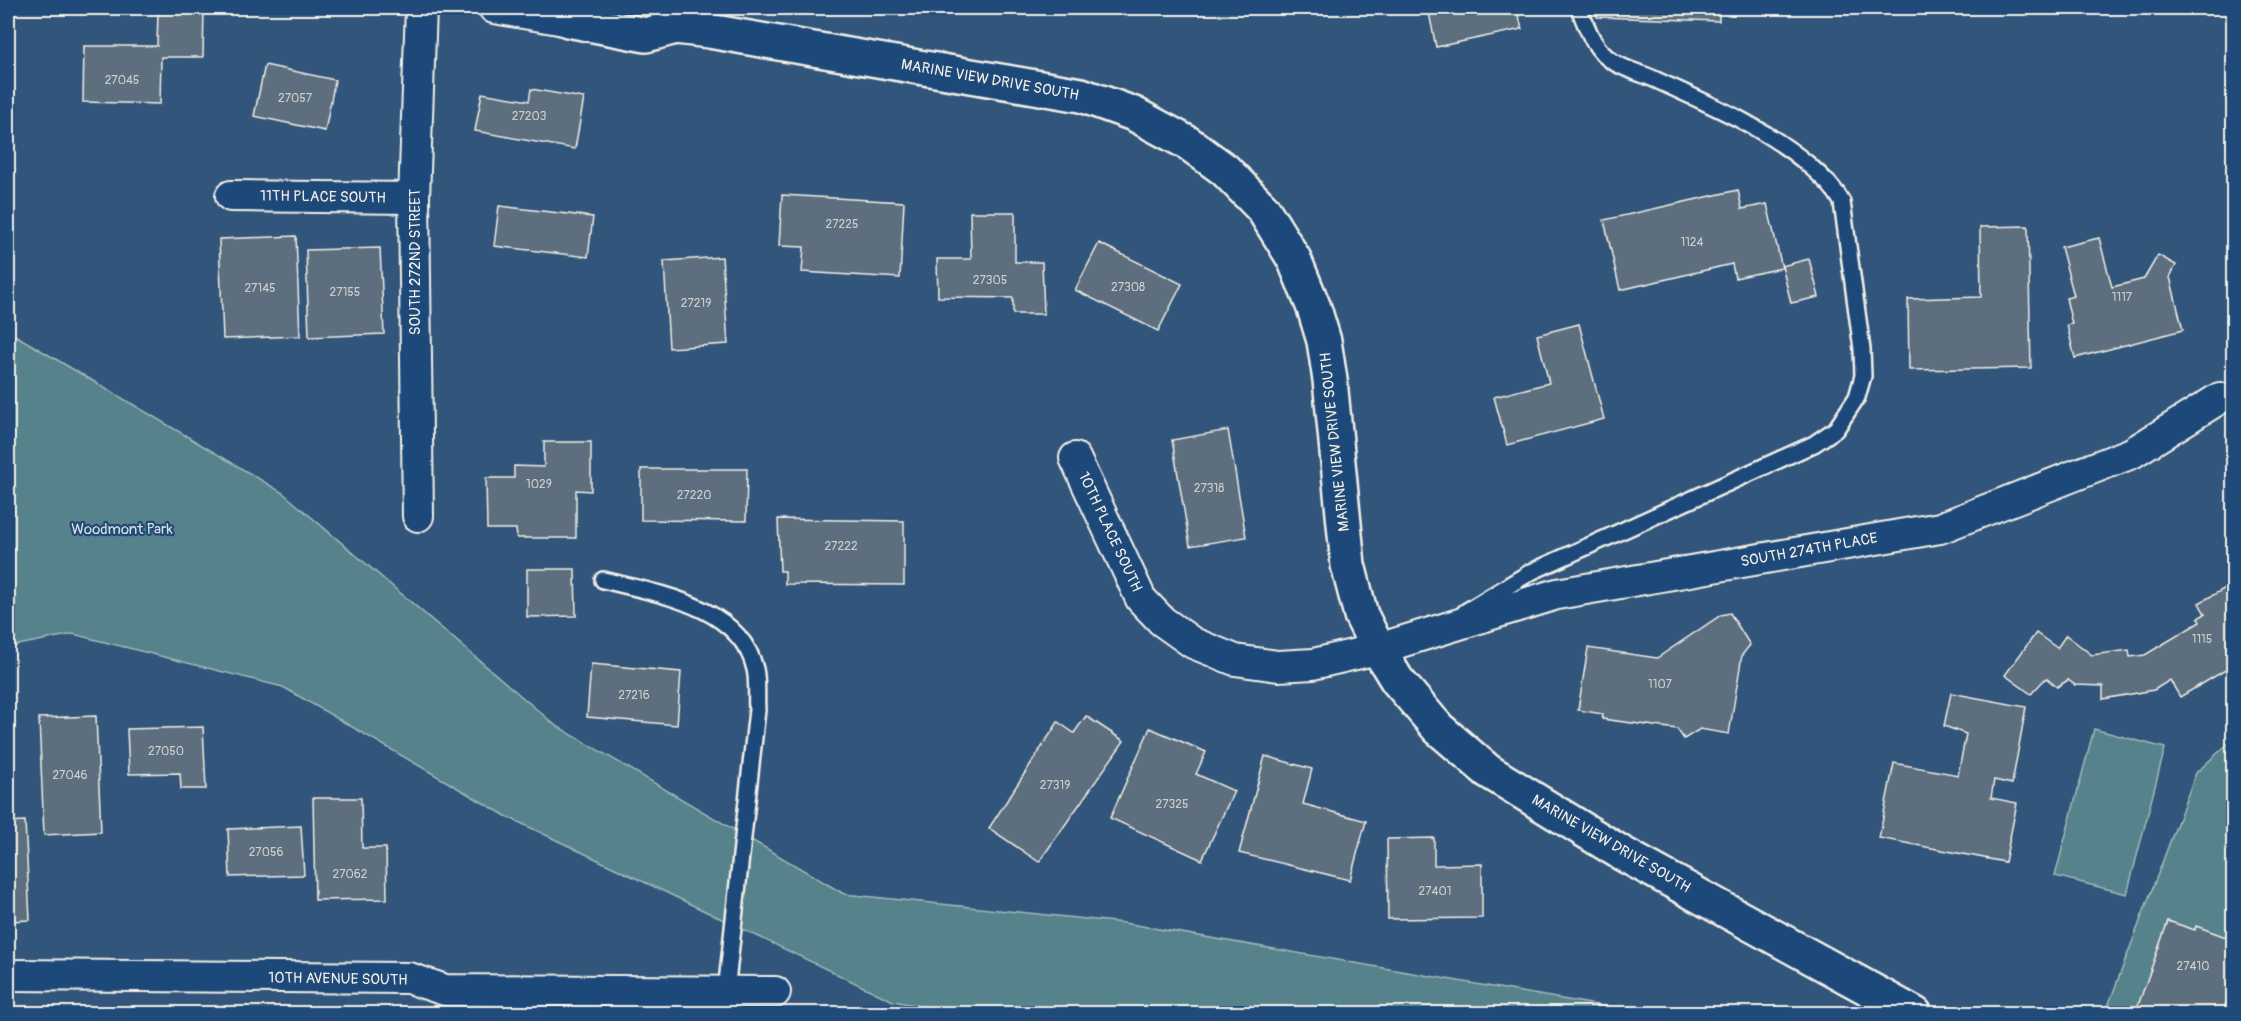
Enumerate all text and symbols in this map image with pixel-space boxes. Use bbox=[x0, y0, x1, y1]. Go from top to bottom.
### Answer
street label: MARINE VIEW DRIVE SOUTH bbox=[900, 55, 1080, 105]
house number: 27045 bbox=[105, 73, 139, 88]
house number: 27057 bbox=[278, 91, 313, 106]
house number: 27203 bbox=[512, 109, 547, 124]
street label: 11TH PLACE SOUTH bbox=[260, 186, 386, 208]
street label: SOUTH 272ND STREET bbox=[406, 189, 425, 335]
house number: 27225 bbox=[826, 217, 858, 232]
house number: 1124 bbox=[1680, 235, 1704, 250]
house number: 27305 bbox=[973, 273, 1007, 288]
house number: 27308 bbox=[1111, 280, 1145, 295]
house number: 27145 bbox=[244, 281, 276, 296]
house number: 27155 bbox=[330, 285, 360, 300]
house number: 1117 bbox=[2112, 290, 2133, 305]
house number: 27219 bbox=[681, 296, 711, 311]
street label: MARINE VIEW DRIVE SOUTH bbox=[1316, 351, 1354, 533]
street label: 10TH PLACE SOUTH bbox=[1074, 469, 1146, 595]
house number: 1029 bbox=[526, 477, 552, 492]
house number: 27318 bbox=[1194, 481, 1224, 496]
house number: 27220 bbox=[677, 488, 711, 503]
park label: Woodmont Park bbox=[71, 520, 173, 539]
street label: SOUTH 274TH PLACE bbox=[1739, 529, 1879, 571]
house number: 27222 bbox=[824, 539, 858, 554]
house number: 1115 bbox=[2192, 632, 2212, 647]
house number: 1107 bbox=[1648, 677, 1673, 692]
house number: 27216 bbox=[618, 688, 650, 703]
house number: 27050 bbox=[148, 744, 184, 759]
house number: 27046 bbox=[52, 768, 88, 783]
house number: 27319 bbox=[1040, 778, 1070, 793]
street label: MARINE VIEW DRIVE SOUTH bbox=[1528, 791, 1694, 897]
house number: 27325 bbox=[1156, 797, 1188, 812]
house number: 27056 bbox=[249, 845, 283, 860]
house number: 27062 bbox=[333, 867, 368, 882]
house number: 27401 bbox=[1419, 884, 1451, 899]
house number: 27410 bbox=[2177, 959, 2209, 974]
street label: 10TH AVENUE SOUTH bbox=[268, 968, 408, 990]

